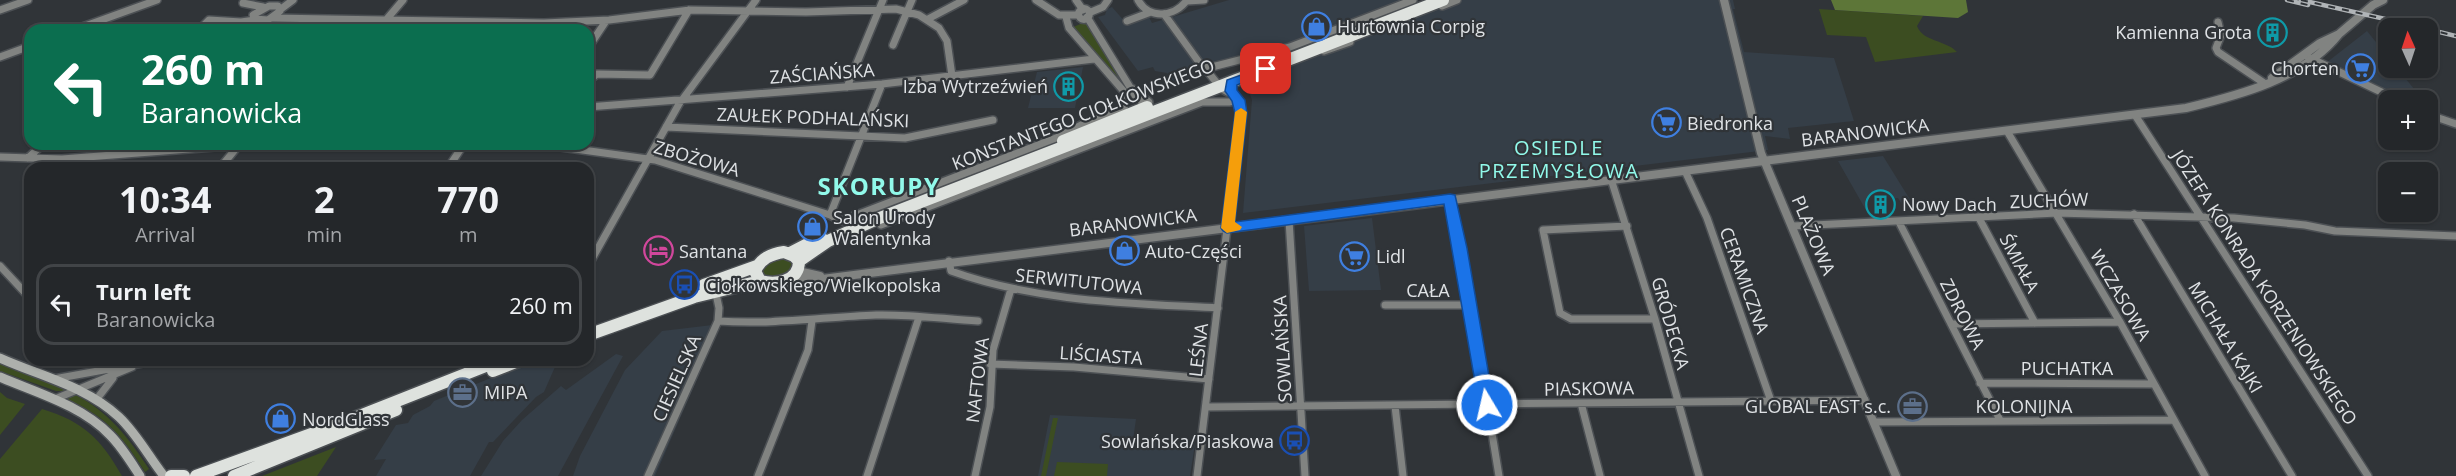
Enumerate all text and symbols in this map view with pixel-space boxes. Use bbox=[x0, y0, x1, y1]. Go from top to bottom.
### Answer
shop icon: Hurtownia Corpig bbox=[1300, 10, 1332, 42]
place label: Hurtownia Corpig bbox=[1337, 14, 1485, 38]
building icon: Kamienna Grota bbox=[2257, 16, 2289, 48]
north arrow bbox=[2378, 18, 2438, 78]
map controls bbox=[2378, 18, 2438, 222]
place label: Kamienna Grota bbox=[2115, 20, 2252, 44]
text: 260 m bbox=[141, 40, 265, 97]
pin bbox=[1240, 43, 1291, 94]
icon: left bbox=[42, 48, 120, 126]
icon: arrive bbox=[1249, 52, 1282, 85]
supermarket icon: Chorten bbox=[2344, 52, 2376, 84]
street label: KONSTANTEGO CIOŁKOWSKIEGO bbox=[948, 53, 1218, 175]
place label: Chorten bbox=[2271, 56, 2339, 80]
street label: ZAŚCIAŃSKA bbox=[769, 57, 876, 89]
building icon: Izba Wytrzeźwień bbox=[1053, 70, 1085, 102]
place label: Izba Wytrzeźwień bbox=[903, 74, 1048, 98]
button: + bbox=[2378, 90, 2438, 150]
text: Baranowicka bbox=[141, 94, 302, 131]
street label: ZAUŁEK PODHALAŃSKI bbox=[716, 102, 910, 132]
supermarket icon: Biedronka bbox=[1650, 107, 1682, 139]
place label: Biedronka bbox=[1687, 111, 1773, 135]
street label: BARANOWICKA bbox=[1800, 112, 1931, 152]
street label: ZBOŻOWA bbox=[651, 134, 743, 182]
district label: OSIEDLE PRZEMYSŁOWA bbox=[1479, 134, 1639, 184]
street label: JÓZEFA KONRADA KORZENIOWSKIEGO bbox=[2166, 143, 2363, 429]
button: − bbox=[2378, 162, 2438, 222]
district label: SKORUPY bbox=[818, 169, 940, 202]
text: 10:34 bbox=[119, 175, 212, 224]
text: 2 bbox=[314, 175, 335, 224]
text: 770 bbox=[437, 175, 499, 224]
street label: ZUCHÓW bbox=[2009, 187, 2089, 213]
building icon: Nowy Dach bbox=[1865, 188, 1897, 220]
street label: PLAŻOWA bbox=[1787, 192, 1842, 279]
place label: Nowy Dach bbox=[1902, 192, 1997, 216]
street label: BARANOWICKA bbox=[1068, 202, 1199, 242]
place label: Salon Urody Walentynka bbox=[833, 205, 936, 250]
shop icon: Salon Urody Walentynka bbox=[796, 211, 828, 243]
text: Arrival bbox=[135, 221, 195, 248]
text: min bbox=[306, 221, 342, 248]
text: m bbox=[459, 221, 477, 248]
street label: CERAMICZNA bbox=[1715, 223, 1776, 337]
street label: ŚMIAŁA bbox=[1995, 229, 2046, 297]
hotel icon: Santana bbox=[642, 235, 674, 267]
shop icon: Auto-Części bbox=[1108, 235, 1140, 267]
place label: Santana bbox=[679, 239, 747, 263]
place label: Auto-Części bbox=[1145, 239, 1242, 263]
supermarket icon: Lidl bbox=[1339, 240, 1371, 272]
place label: Lidl bbox=[1376, 244, 1406, 268]
street label: WCZASOWA bbox=[2085, 245, 2157, 345]
street label: SERWITUTOWA bbox=[1014, 262, 1144, 300]
bus stop icon: Ciołkowskiego/Wielkopolska bbox=[668, 269, 700, 301]
place label: Ciołkowskiego/Wielkopolska bbox=[705, 273, 941, 297]
street label: GRÓDECKA bbox=[1646, 274, 1696, 373]
street label: ZDROWA bbox=[1935, 274, 1991, 354]
text: Turn left bbox=[96, 276, 191, 306]
street label: MICHAŁA KAJKI bbox=[2183, 277, 2269, 397]
street label: CAŁA bbox=[1406, 278, 1450, 302]
icon: left bbox=[45, 288, 78, 321]
text: 260 m bbox=[509, 290, 573, 320]
street label: SOWLAŃSKA bbox=[1267, 294, 1297, 403]
text: Baranowicka bbox=[96, 306, 215, 333]
street label: LEŚNA bbox=[1183, 321, 1213, 378]
street label: CIESIELSKA bbox=[646, 330, 706, 425]
street label: NAFTOWA bbox=[960, 335, 994, 424]
street label: LIŚCIASTA bbox=[1059, 340, 1144, 370]
street label: PUCHATKA bbox=[2021, 356, 2114, 380]
position arrow bbox=[1455, 373, 1519, 437]
street label: PIASKOWA bbox=[1544, 375, 1635, 401]
office icon: MIPA bbox=[447, 376, 479, 408]
place label: MIPA bbox=[484, 380, 528, 404]
office icon: GLOBAL EAST s.c. bbox=[1896, 390, 1928, 422]
place label: GLOBAL EAST s.c. bbox=[1745, 394, 1891, 418]
street label: KOLONIJNA bbox=[1976, 394, 2073, 418]
shop icon: NordGlass bbox=[265, 403, 297, 435]
place label: NordGlass bbox=[302, 407, 390, 431]
bus stop icon: Sowlańska/Piaskowa bbox=[1279, 425, 1311, 457]
place label: Sowlańska/Piaskowa bbox=[1101, 429, 1274, 453]

